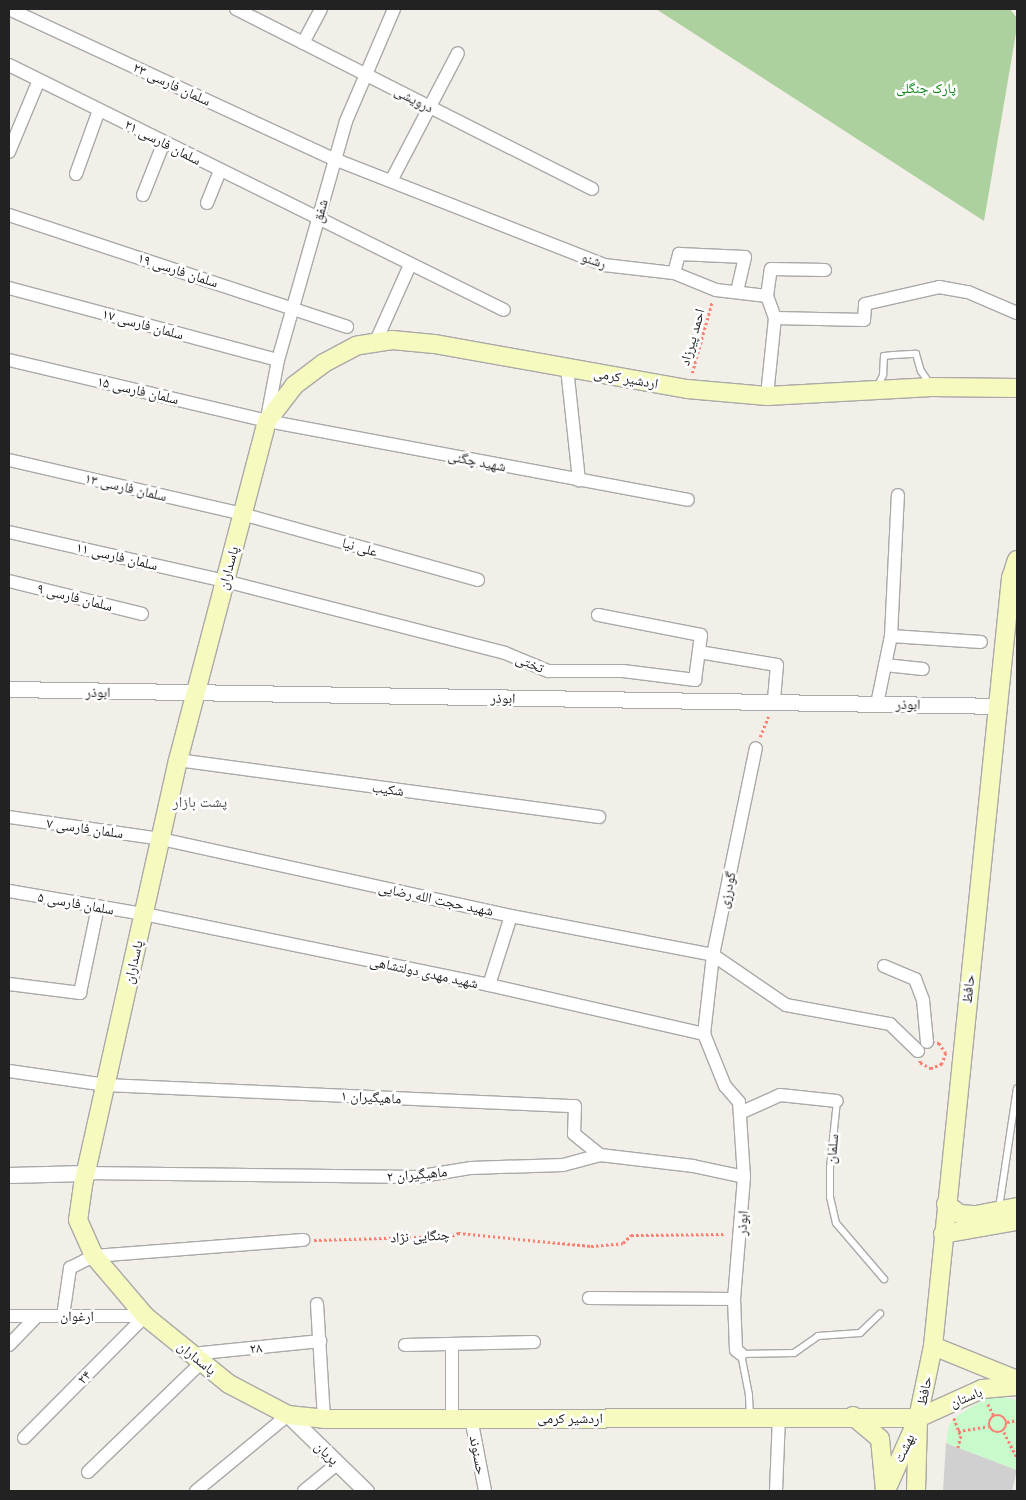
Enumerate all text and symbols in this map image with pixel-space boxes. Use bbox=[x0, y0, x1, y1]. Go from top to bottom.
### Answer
street label: سلمان فارسی ۲۳ bbox=[131, 59, 213, 109]
park label: پارک جنگلی bbox=[896, 80, 956, 96]
street label: درویشی bbox=[392, 82, 436, 116]
street label: سلمان فارسی ۲۱ bbox=[122, 116, 204, 168]
street label: شفق bbox=[309, 197, 331, 225]
street label: رشنو bbox=[579, 248, 609, 272]
street label: سلمان فارسی ۱۹ bbox=[136, 249, 220, 291]
street label: سلمان فارسی ۱۷ bbox=[100, 305, 186, 343]
street label: احمد پیرزاد bbox=[676, 307, 708, 367]
street label: اردشیر کرمی bbox=[592, 364, 660, 392]
street label: سلمان فارسی ۱۵ bbox=[95, 372, 181, 408]
street label: شهید چگنی bbox=[447, 447, 507, 475]
street label: سلمان فارسی ۱۳ bbox=[83, 469, 169, 505]
street label: علی نیا bbox=[340, 534, 380, 560]
street label: سلمان فارسی ۱۱ bbox=[74, 538, 160, 574]
street label: پاسداران bbox=[214, 544, 242, 592]
street label: سلمان فارسی ۹ bbox=[35, 580, 115, 614]
street label: تختی bbox=[514, 650, 546, 676]
street label: ابوذر bbox=[85, 683, 111, 701]
street label: ابوذر bbox=[490, 689, 516, 707]
street label: ابوذر bbox=[895, 695, 921, 713]
street label: شکیب bbox=[371, 778, 405, 800]
district label: پشت بازار bbox=[173, 793, 227, 811]
street label: سلمان فارسی ۷ bbox=[46, 814, 124, 842]
street label: گودرزی bbox=[715, 870, 739, 910]
street label: شهید حجت الله رضایی bbox=[377, 879, 495, 919]
street label: سلمان فارسی ۵ bbox=[36, 888, 116, 918]
street label: پاسداران bbox=[120, 938, 146, 986]
street label: شهید مهدی دولتشاهی bbox=[368, 952, 480, 992]
street label: حافظ bbox=[958, 974, 978, 1004]
street label: ماهیگیران ۱ bbox=[340, 1087, 402, 1107]
street label: سلمان bbox=[822, 1133, 842, 1165]
street label: ماهیگیران ۲ bbox=[386, 1163, 448, 1185]
street label: ابوذر bbox=[733, 1210, 751, 1236]
street label: چنگایی نژاد bbox=[390, 1226, 450, 1246]
street label: ارغوان bbox=[60, 1308, 94, 1324]
street label: پاسداران bbox=[174, 1337, 220, 1379]
street label: ۲۸ bbox=[249, 1339, 263, 1357]
street label: ۲۴ bbox=[74, 1367, 94, 1387]
street label: حافظ bbox=[913, 1375, 935, 1407]
street label: باستان bbox=[947, 1383, 985, 1411]
street label: اردشیر کرمی bbox=[537, 1410, 603, 1426]
street label: بهشت bbox=[890, 1431, 918, 1465]
street label: حسنوند bbox=[466, 1434, 490, 1476]
street label: پریان bbox=[311, 1438, 343, 1468]

